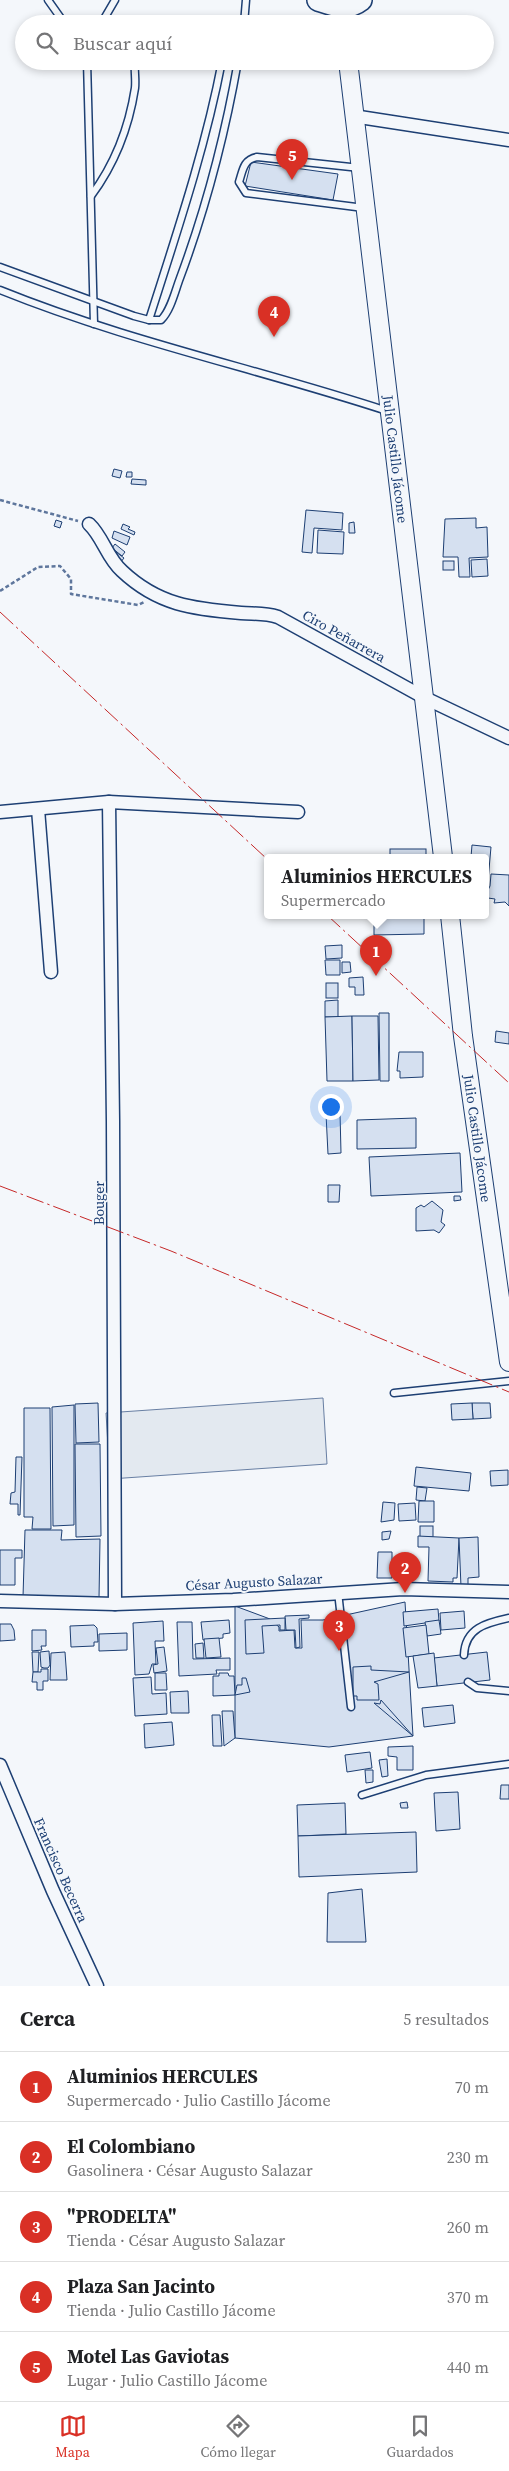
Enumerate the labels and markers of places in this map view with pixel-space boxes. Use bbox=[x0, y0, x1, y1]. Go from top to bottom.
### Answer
pin: 5 bbox=[276, 139, 308, 180]
pin: 4 bbox=[258, 296, 290, 337]
pin: 1 bbox=[360, 935, 392, 976]
pin: 2 bbox=[389, 1552, 421, 1593]
pin: 3 bbox=[323, 1610, 355, 1651]

